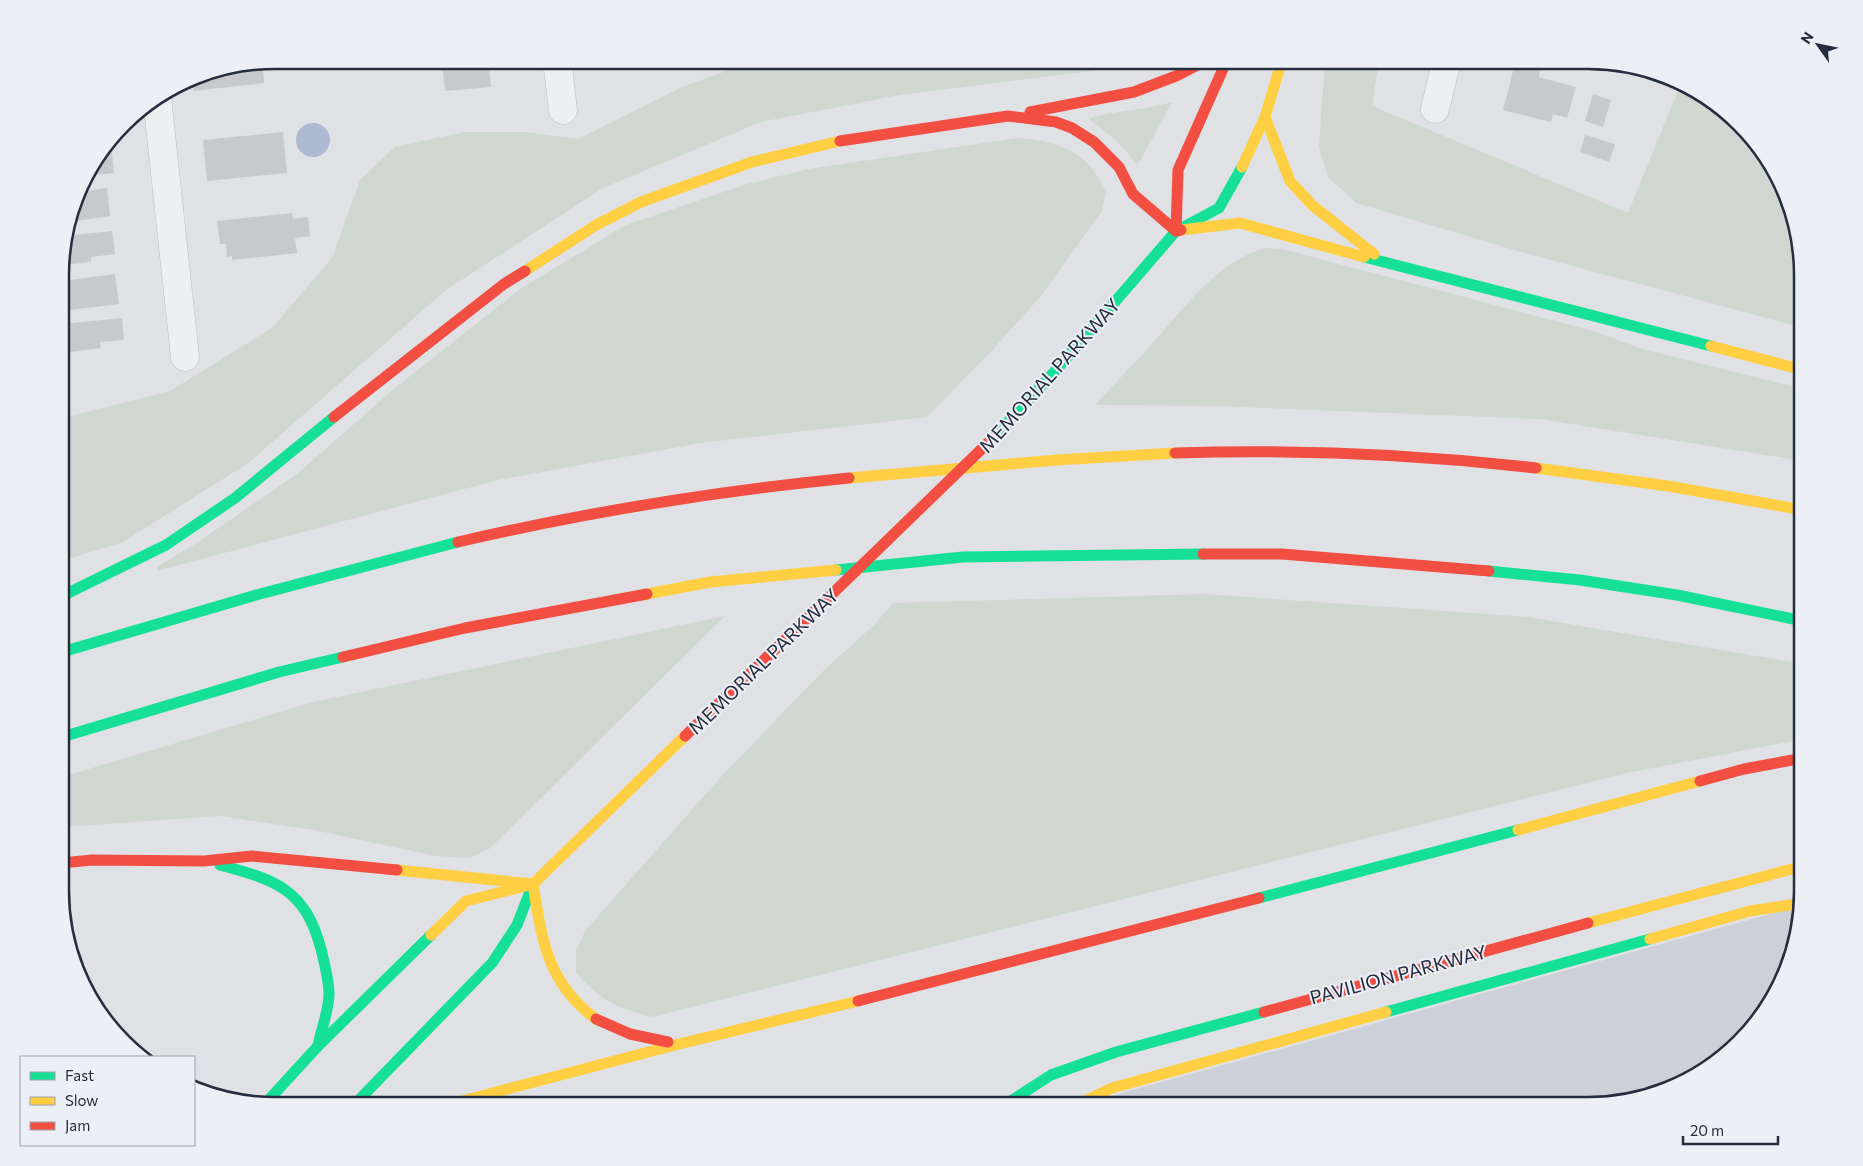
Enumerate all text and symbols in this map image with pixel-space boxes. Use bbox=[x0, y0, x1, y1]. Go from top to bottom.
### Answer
north arrow bbox=[1793, 20, 1843, 70]
text: N bbox=[1797, 29, 1817, 47]
street label: MEMORIAL PARKWAY bbox=[974, 293, 1124, 457]
street label: MEMORIAL PARKWAY bbox=[683, 583, 843, 739]
street label: PAVILION PARKWAY bbox=[1307, 939, 1489, 1009]
legend bbox=[20, 1056, 195, 1146]
text: Fast bbox=[65, 1066, 94, 1084]
text: Slow bbox=[65, 1091, 98, 1109]
scale bar bbox=[1683, 1114, 1778, 1146]
text: Jam bbox=[65, 1116, 90, 1134]
text: 20 m bbox=[1690, 1121, 1724, 1139]

